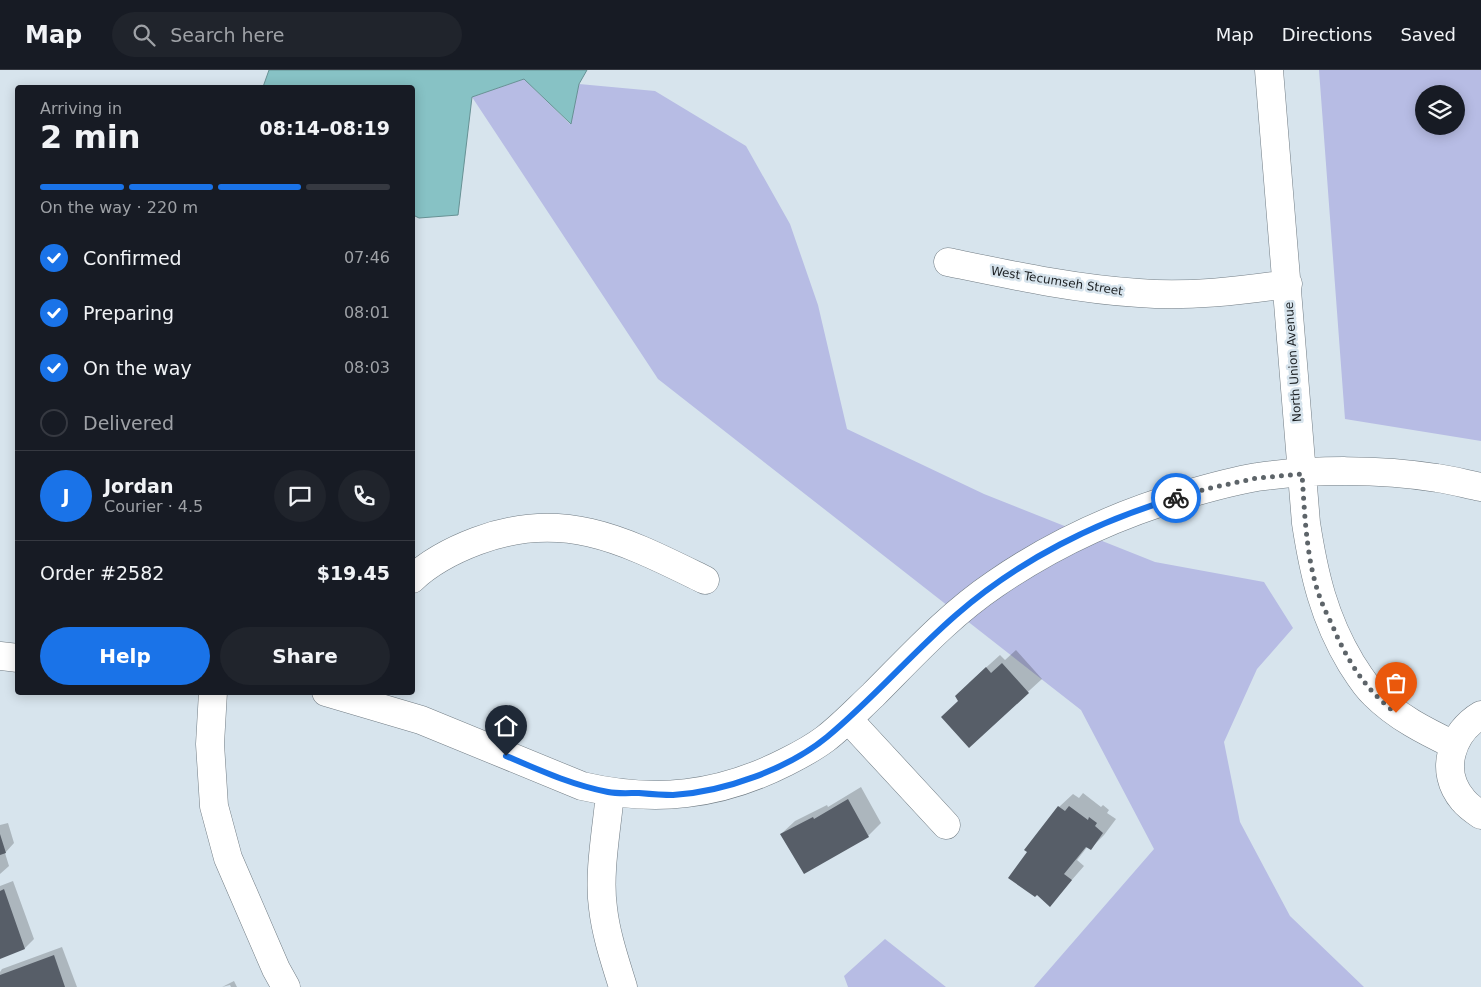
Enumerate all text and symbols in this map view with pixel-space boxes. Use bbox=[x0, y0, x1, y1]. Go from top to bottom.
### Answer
search box bbox=[112, 12, 462, 57]
text: Map bbox=[25, 21, 82, 49]
icon: search bbox=[130, 21, 158, 49]
text: Search here bbox=[170, 24, 284, 46]
text: Map bbox=[1216, 24, 1254, 45]
text: Directions bbox=[1282, 24, 1372, 45]
text: Saved bbox=[1400, 24, 1456, 45]
map controls bbox=[1415, 85, 1465, 135]
button: layers bbox=[1415, 85, 1465, 135]
text: Arriving in bbox=[40, 99, 122, 118]
text: 08:14–08:19 bbox=[260, 117, 390, 139]
text: 2 min bbox=[40, 118, 141, 156]
text: On the way · 220 m bbox=[40, 198, 198, 217]
icon: check bbox=[40, 244, 68, 272]
text: Confirmed bbox=[83, 247, 182, 269]
text: 07:46 bbox=[344, 248, 390, 267]
street label: West Tecumseh Street bbox=[990, 264, 1124, 298]
icon: check bbox=[40, 299, 68, 327]
street label: North Union Avenue bbox=[1282, 301, 1304, 423]
text: Preparing bbox=[83, 302, 174, 324]
text: 08:01 bbox=[344, 303, 390, 322]
icon: check bbox=[40, 354, 68, 382]
text: On the way bbox=[83, 357, 192, 379]
text: 08:03 bbox=[344, 358, 390, 377]
text: Delivered bbox=[83, 412, 174, 434]
button: chat bbox=[274, 470, 326, 522]
button: phone bbox=[338, 470, 390, 522]
courier bbox=[1151, 473, 1201, 523]
text: Jordan bbox=[104, 475, 173, 497]
icon: bike bbox=[1162, 484, 1190, 512]
text: J bbox=[62, 485, 70, 507]
text: Courier · 4.5 bbox=[104, 497, 203, 516]
text: Order #2582 bbox=[40, 562, 164, 584]
text: $19.45 bbox=[317, 562, 390, 584]
button: Help bbox=[40, 627, 210, 685]
button: Share bbox=[220, 627, 390, 685]
pin bbox=[1375, 662, 1417, 713]
icon: bag bbox=[1382, 669, 1410, 697]
pin bbox=[485, 705, 527, 756]
icon: home bbox=[492, 712, 520, 740]

